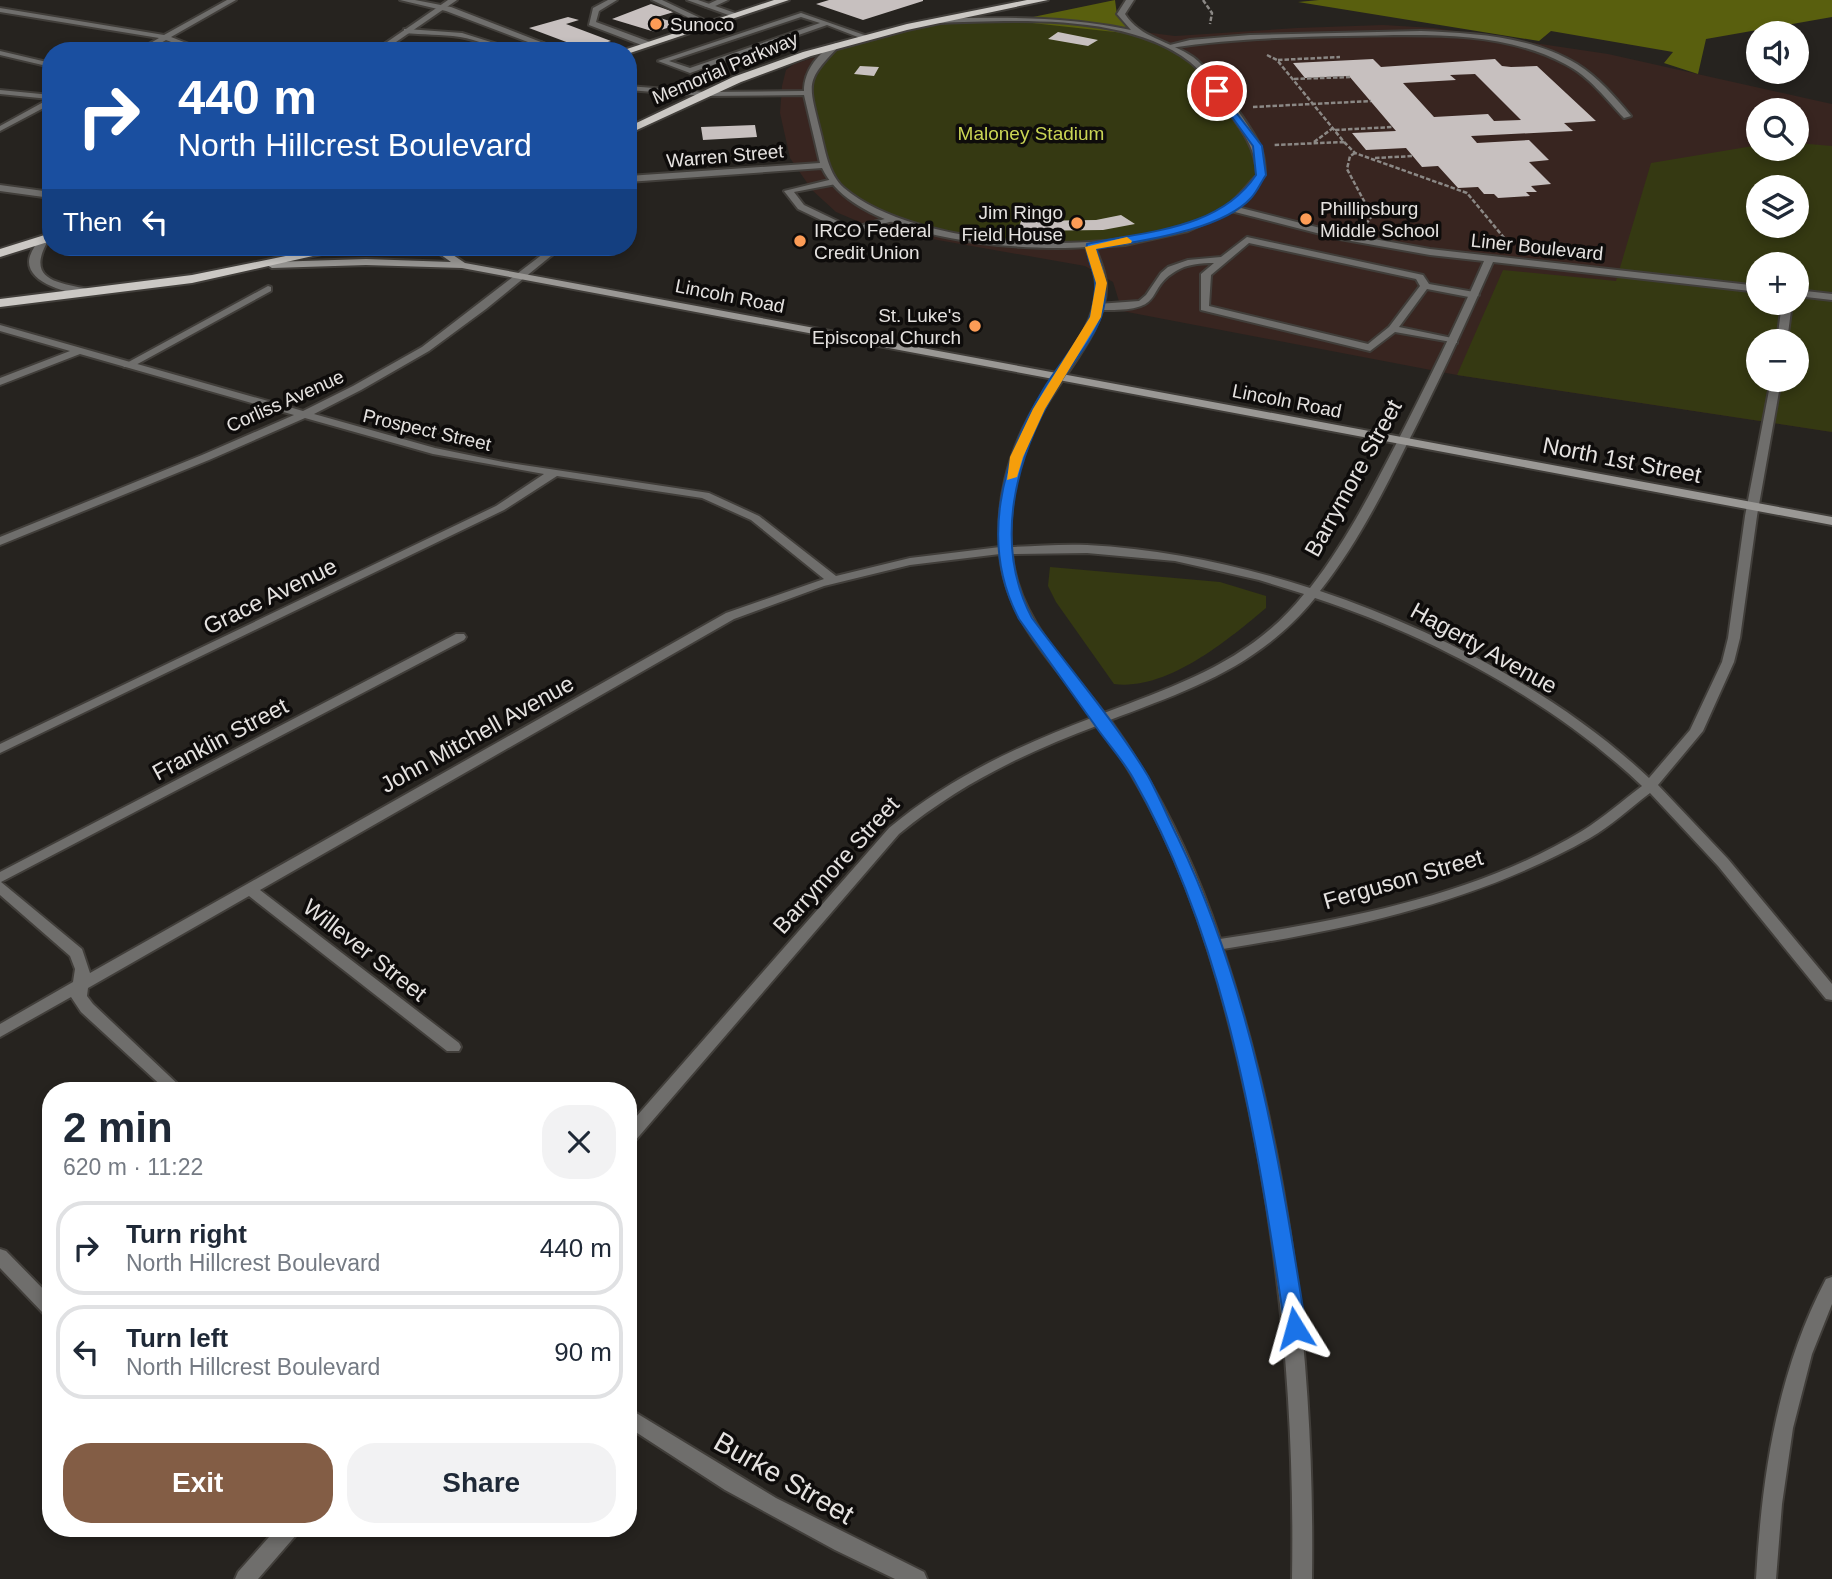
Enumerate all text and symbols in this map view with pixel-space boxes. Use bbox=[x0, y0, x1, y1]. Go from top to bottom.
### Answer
place label: Sunoco bbox=[670, 14, 734, 35]
marker: Sunoco bbox=[648, 16, 664, 32]
map controls bbox=[1746, 21, 1809, 392]
button: sound bbox=[1746, 21, 1809, 84]
street label: Memorial Parkway bbox=[649, 28, 801, 108]
pin bbox=[1187, 61, 1247, 121]
icon: right bbox=[63, 70, 154, 161]
text: 440 m bbox=[178, 70, 317, 124]
icon: arrive bbox=[1198, 72, 1236, 110]
button: search bbox=[1746, 98, 1809, 161]
park label: Maloney Stadium bbox=[958, 123, 1104, 144]
text: North Hillcrest Boulevard bbox=[178, 127, 532, 163]
street label: Warren Street bbox=[666, 140, 785, 172]
button: layers bbox=[1746, 175, 1809, 238]
place label: Phillipsburg Middle School bbox=[1320, 198, 1439, 241]
place label: Jim Ringo Field House bbox=[962, 202, 1063, 245]
icon: left bbox=[136, 203, 174, 241]
text: Then bbox=[63, 207, 122, 237]
marker: Phillipsburg Middle School bbox=[1298, 211, 1314, 227]
marker: Jim Ringo Field House bbox=[1069, 215, 1085, 231]
place label: IRCO Federal Credit Union bbox=[814, 220, 931, 263]
street label: Liner Boulevard bbox=[1470, 230, 1604, 264]
marker: IRCO Federal Credit Union bbox=[792, 233, 808, 249]
button: + bbox=[1746, 252, 1809, 315]
street label: Lincoln Road bbox=[674, 275, 786, 317]
place label: St. Luke's Episcopal Church bbox=[812, 305, 961, 348]
marker: St. Luke's Episcopal Church bbox=[967, 318, 983, 334]
button: − bbox=[1746, 329, 1809, 392]
street label: Corliss Avenue bbox=[223, 366, 347, 436]
street label: Lincoln Road bbox=[1231, 380, 1343, 422]
street label: Barrymore Street bbox=[1299, 395, 1407, 561]
street label: Prospect Street bbox=[361, 405, 494, 455]
street label: North 1st Street bbox=[1540, 432, 1704, 488]
street label: Grace Avenue bbox=[199, 552, 341, 640]
street label: Hagerty Avenue bbox=[1406, 597, 1562, 699]
street label: John Mitchell Avenue bbox=[376, 670, 578, 798]
street label: Franklin Street bbox=[148, 692, 293, 786]
street label: Barrymore Street bbox=[768, 791, 905, 939]
street label: Ferguson Street bbox=[1320, 844, 1486, 914]
street label: Willever Street bbox=[298, 894, 432, 1007]
text: 2 min bbox=[63, 1104, 173, 1151]
button: close bbox=[542, 1105, 616, 1179]
text: 620 m · 11:22 bbox=[63, 1154, 203, 1180]
text: Turn right bbox=[126, 1219, 247, 1249]
icon: right bbox=[67, 1229, 105, 1267]
text: 440 m bbox=[540, 1233, 612, 1263]
text: North Hillcrest Boulevard bbox=[126, 1250, 380, 1276]
position arrow bbox=[1258, 1291, 1332, 1365]
text: Turn left bbox=[126, 1323, 228, 1353]
icon: left bbox=[67, 1333, 105, 1371]
text: 90 m bbox=[554, 1337, 612, 1367]
text: North Hillcrest Boulevard bbox=[126, 1354, 380, 1380]
street label: Burke Street bbox=[709, 1426, 859, 1530]
button: Exit bbox=[63, 1443, 333, 1523]
button: Share bbox=[347, 1443, 616, 1523]

